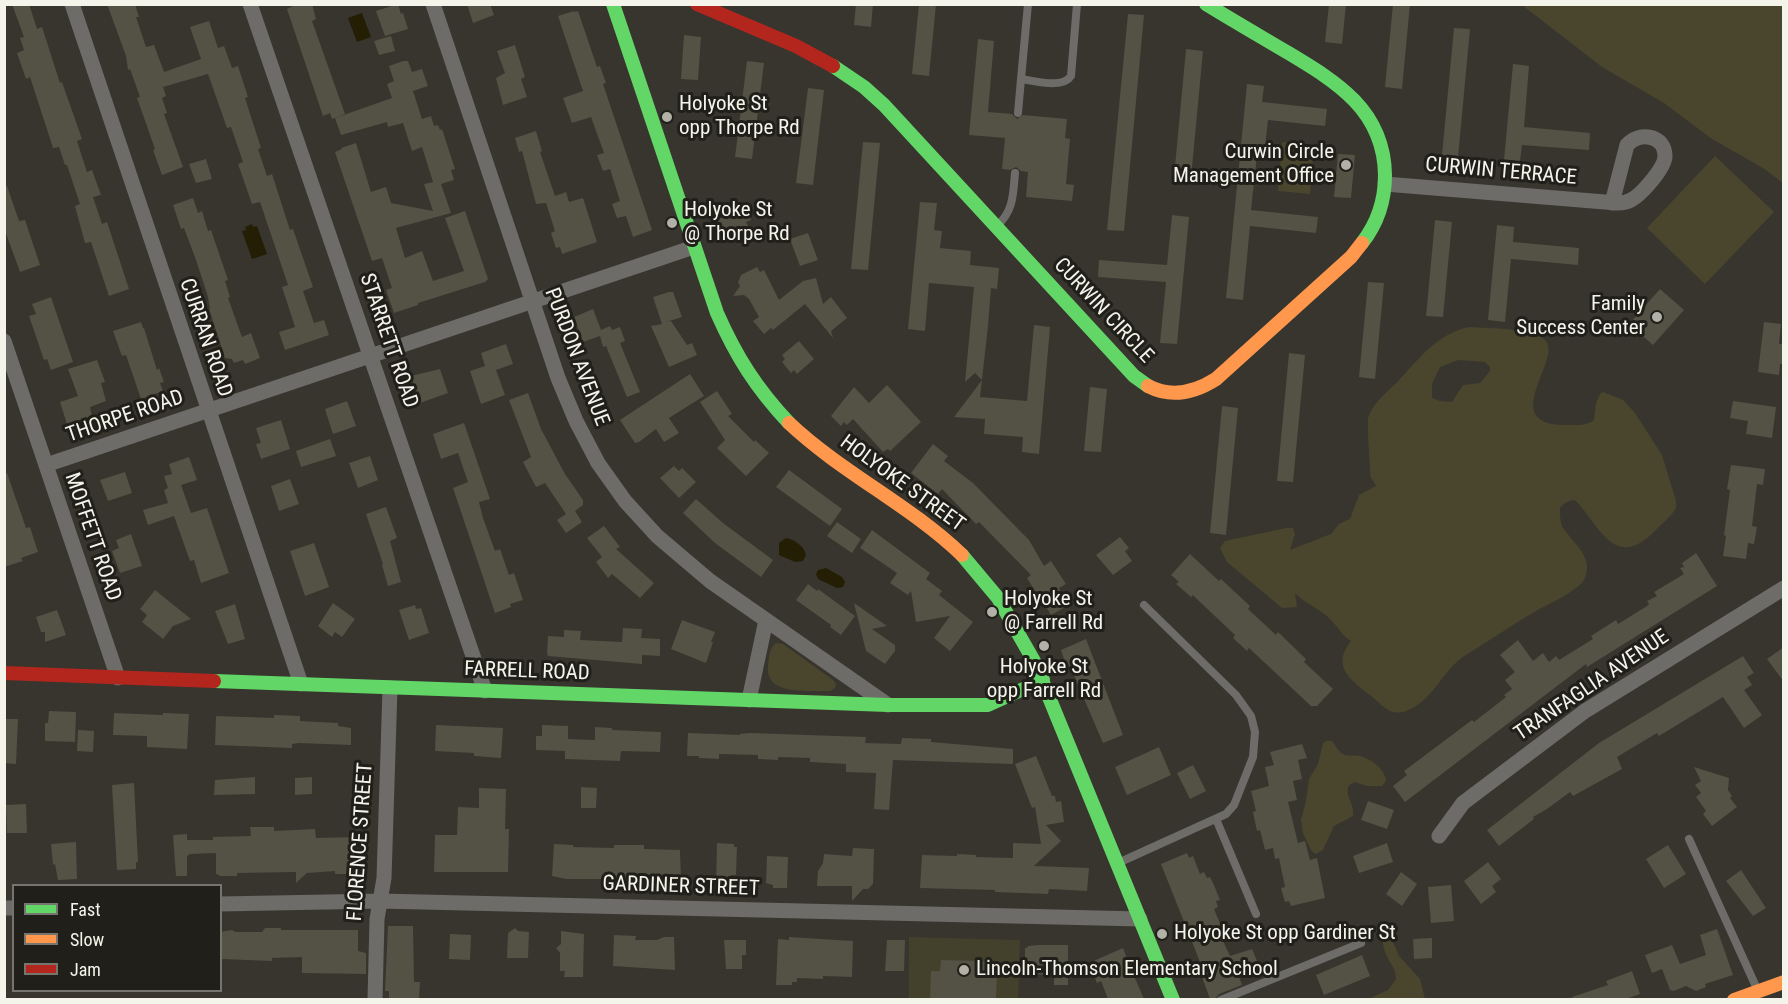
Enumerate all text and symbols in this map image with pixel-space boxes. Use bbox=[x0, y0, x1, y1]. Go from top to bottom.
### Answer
place label: Holyoke St opp Thorpe Rd bbox=[679, 92, 800, 142]
marker: Holyoke St opp Thorpe Rd bbox=[660, 110, 674, 124]
place label: Curwin Circle Management Office bbox=[1173, 140, 1334, 190]
street label: CURWIN TERRACE bbox=[1424, 153, 1578, 191]
marker: Curwin Circle Management Office bbox=[1339, 158, 1353, 172]
place label: Holyoke St @ Thorpe Rd bbox=[684, 198, 790, 248]
marker: Holyoke St @ Thorpe Rd bbox=[665, 216, 679, 230]
street label: CURWIN CIRCLE bbox=[1048, 253, 1158, 369]
street label: STARRETT ROAD bbox=[353, 270, 423, 412]
street label: CURRAN ROAD bbox=[173, 275, 237, 401]
street label: PURDON AVENUE bbox=[538, 284, 614, 430]
place label: Family Success Center bbox=[1516, 292, 1645, 342]
marker: Family Success Center bbox=[1650, 310, 1664, 324]
street label: THORPE ROAD bbox=[63, 385, 187, 449]
street label: HOLYOKE STREET bbox=[835, 430, 969, 538]
street label: MOFFETT ROAD bbox=[58, 470, 126, 604]
place label: Holyoke St @ Farrell Rd bbox=[1004, 587, 1103, 637]
marker: Holyoke St @ Farrell Rd bbox=[985, 605, 999, 619]
street label: TRANFAGLIA AVENUE bbox=[1510, 625, 1674, 747]
marker: Holyoke St opp Farrell Rd bbox=[1037, 639, 1051, 653]
place label: Holyoke St opp Farrell Rd bbox=[987, 655, 1101, 705]
street label: FARRELL ROAD bbox=[464, 657, 590, 687]
street label: FLORENCE STREET bbox=[343, 762, 379, 922]
street label: GARDINER STREET bbox=[602, 872, 760, 902]
legend bbox=[12, 884, 222, 992]
text: Fast bbox=[70, 899, 101, 920]
place label: Holyoke St opp Gardiner St bbox=[1174, 921, 1396, 947]
marker: Holyoke St opp Gardiner St bbox=[1155, 927, 1169, 941]
text: Slow bbox=[70, 929, 104, 950]
place label: Lincoln-Thomson Elementary School bbox=[976, 957, 1278, 983]
text: Jam bbox=[70, 959, 101, 980]
marker: Lincoln-Thomson Elementary School bbox=[957, 963, 971, 977]

